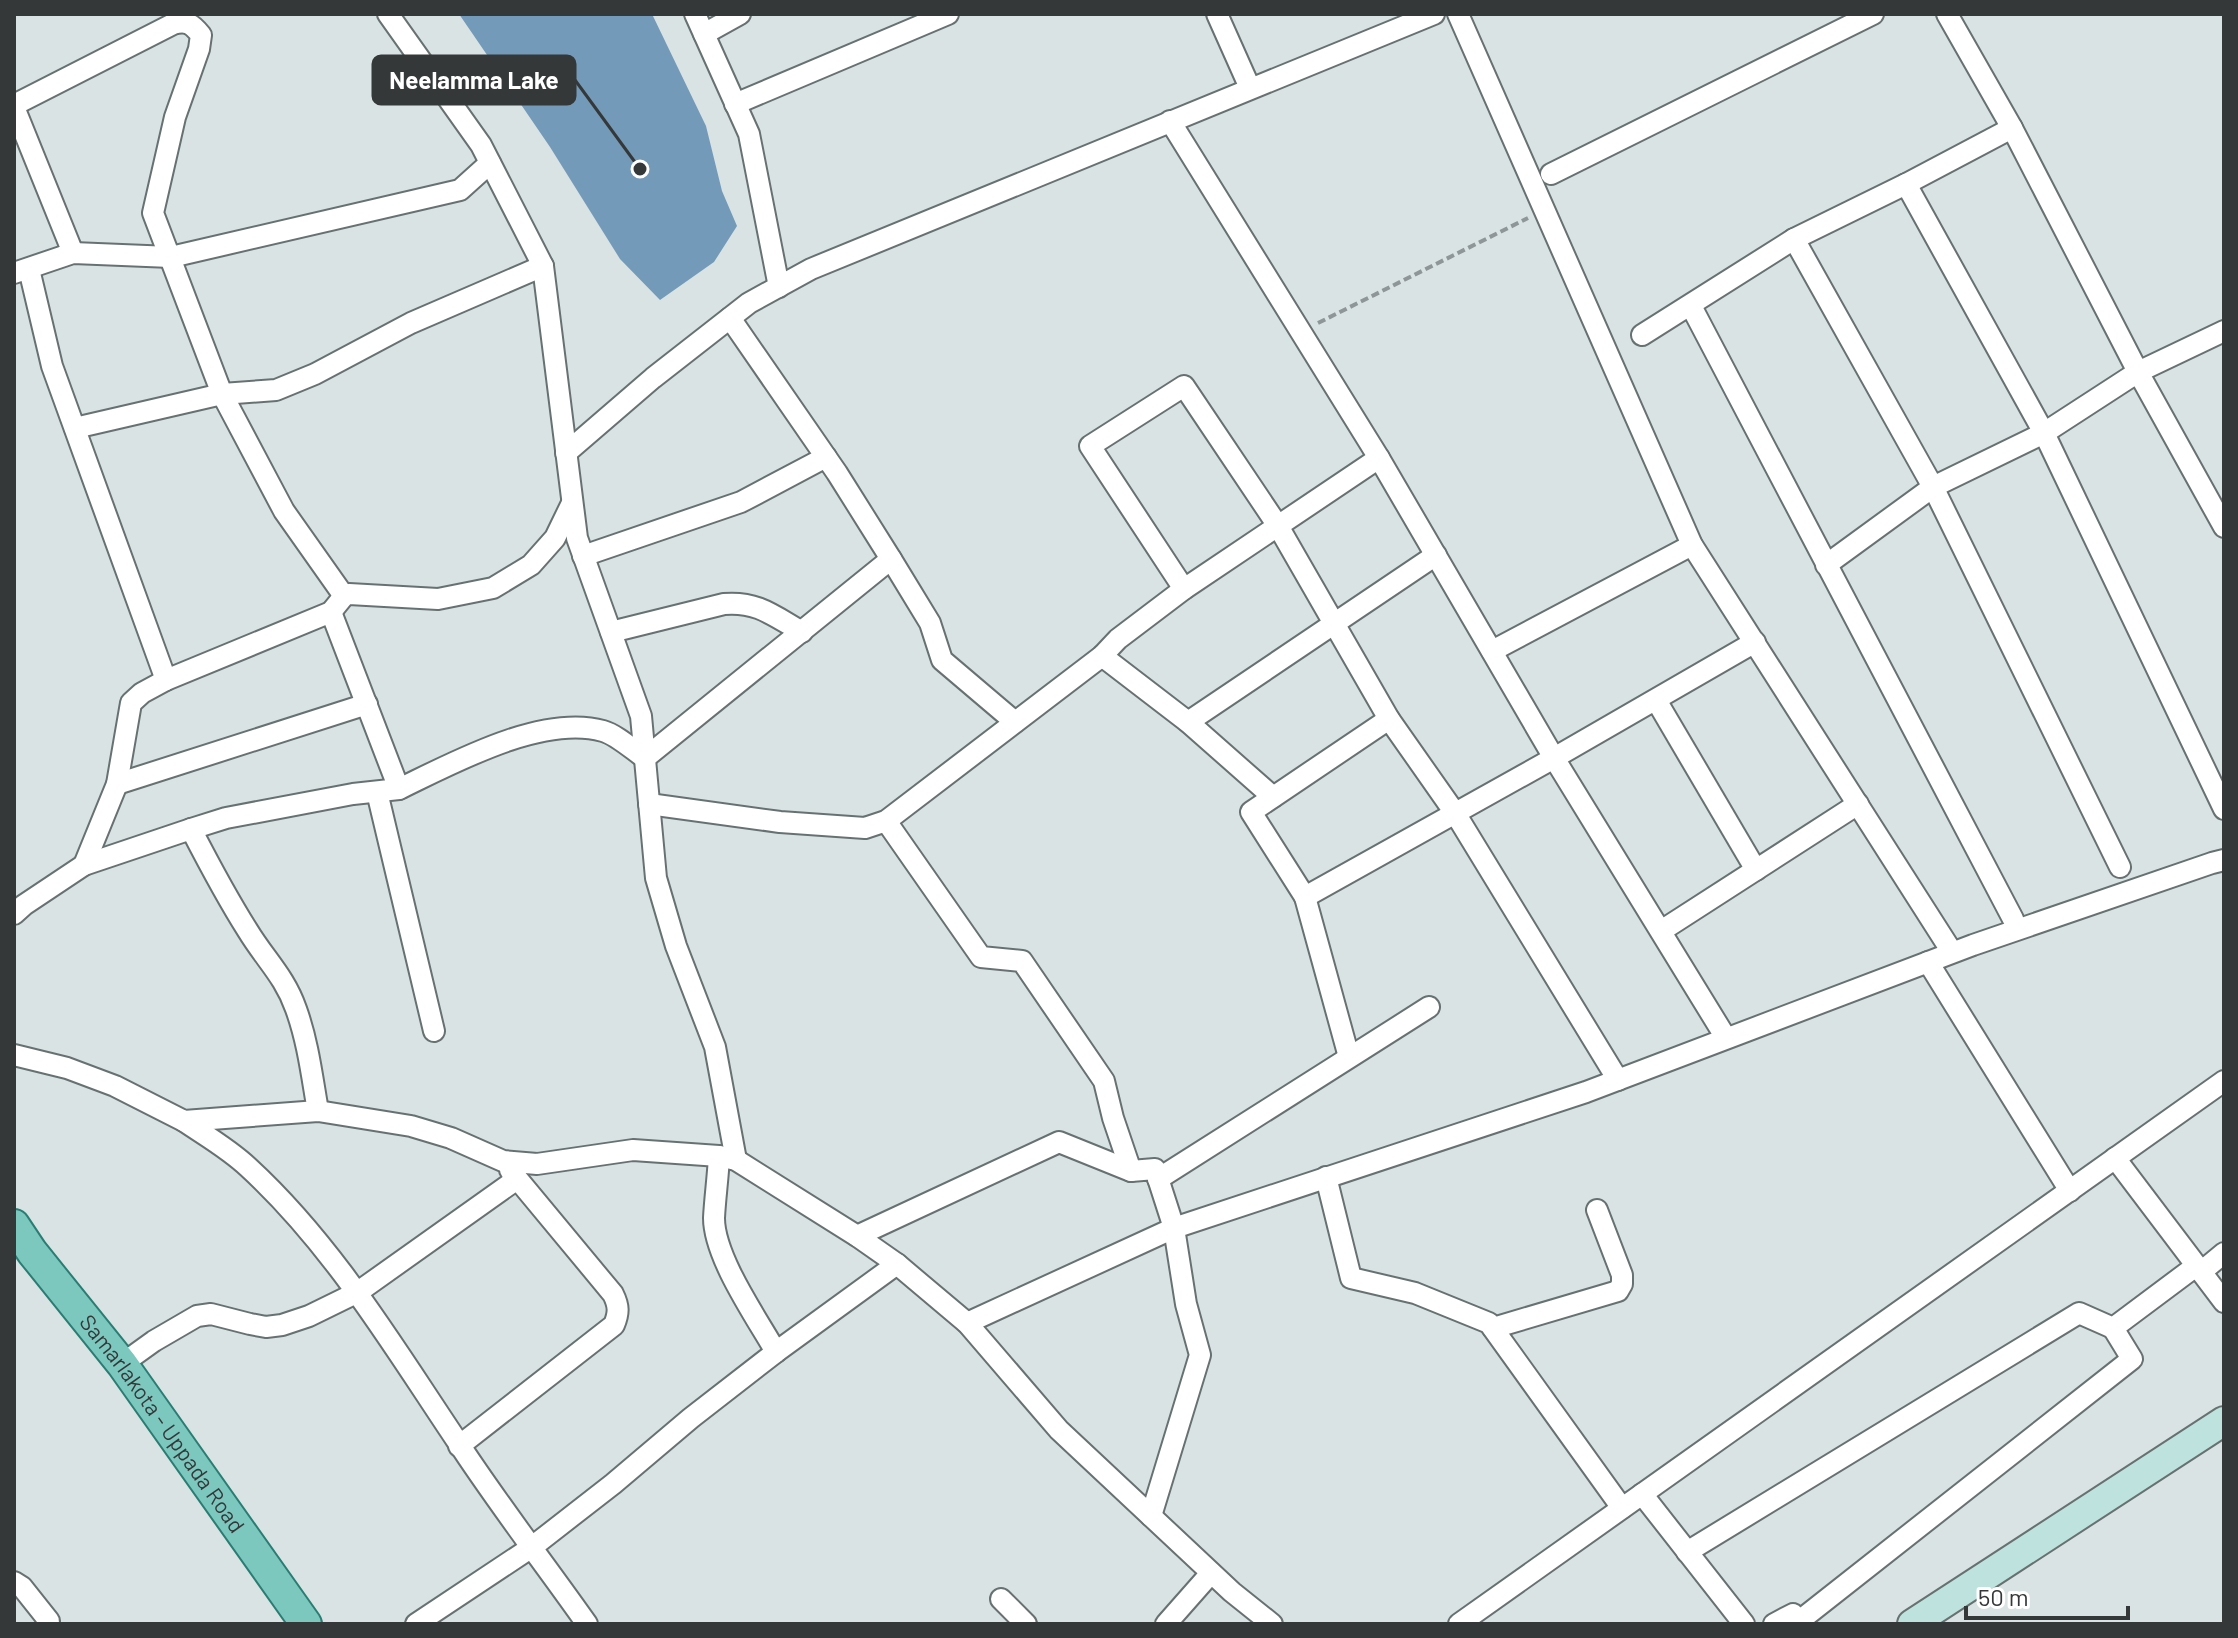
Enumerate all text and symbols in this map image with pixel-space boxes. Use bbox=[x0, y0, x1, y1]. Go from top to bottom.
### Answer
callout: Neelamma Lake bbox=[373, 56, 575, 104]
text: Neelamma Lake bbox=[389, 65, 559, 94]
street label: Samarlakota - Uppada Road bbox=[75, 1309, 251, 1537]
scale bar bbox=[1966, 1570, 2128, 1620]
text: 50 m bbox=[1978, 1582, 2029, 1611]

